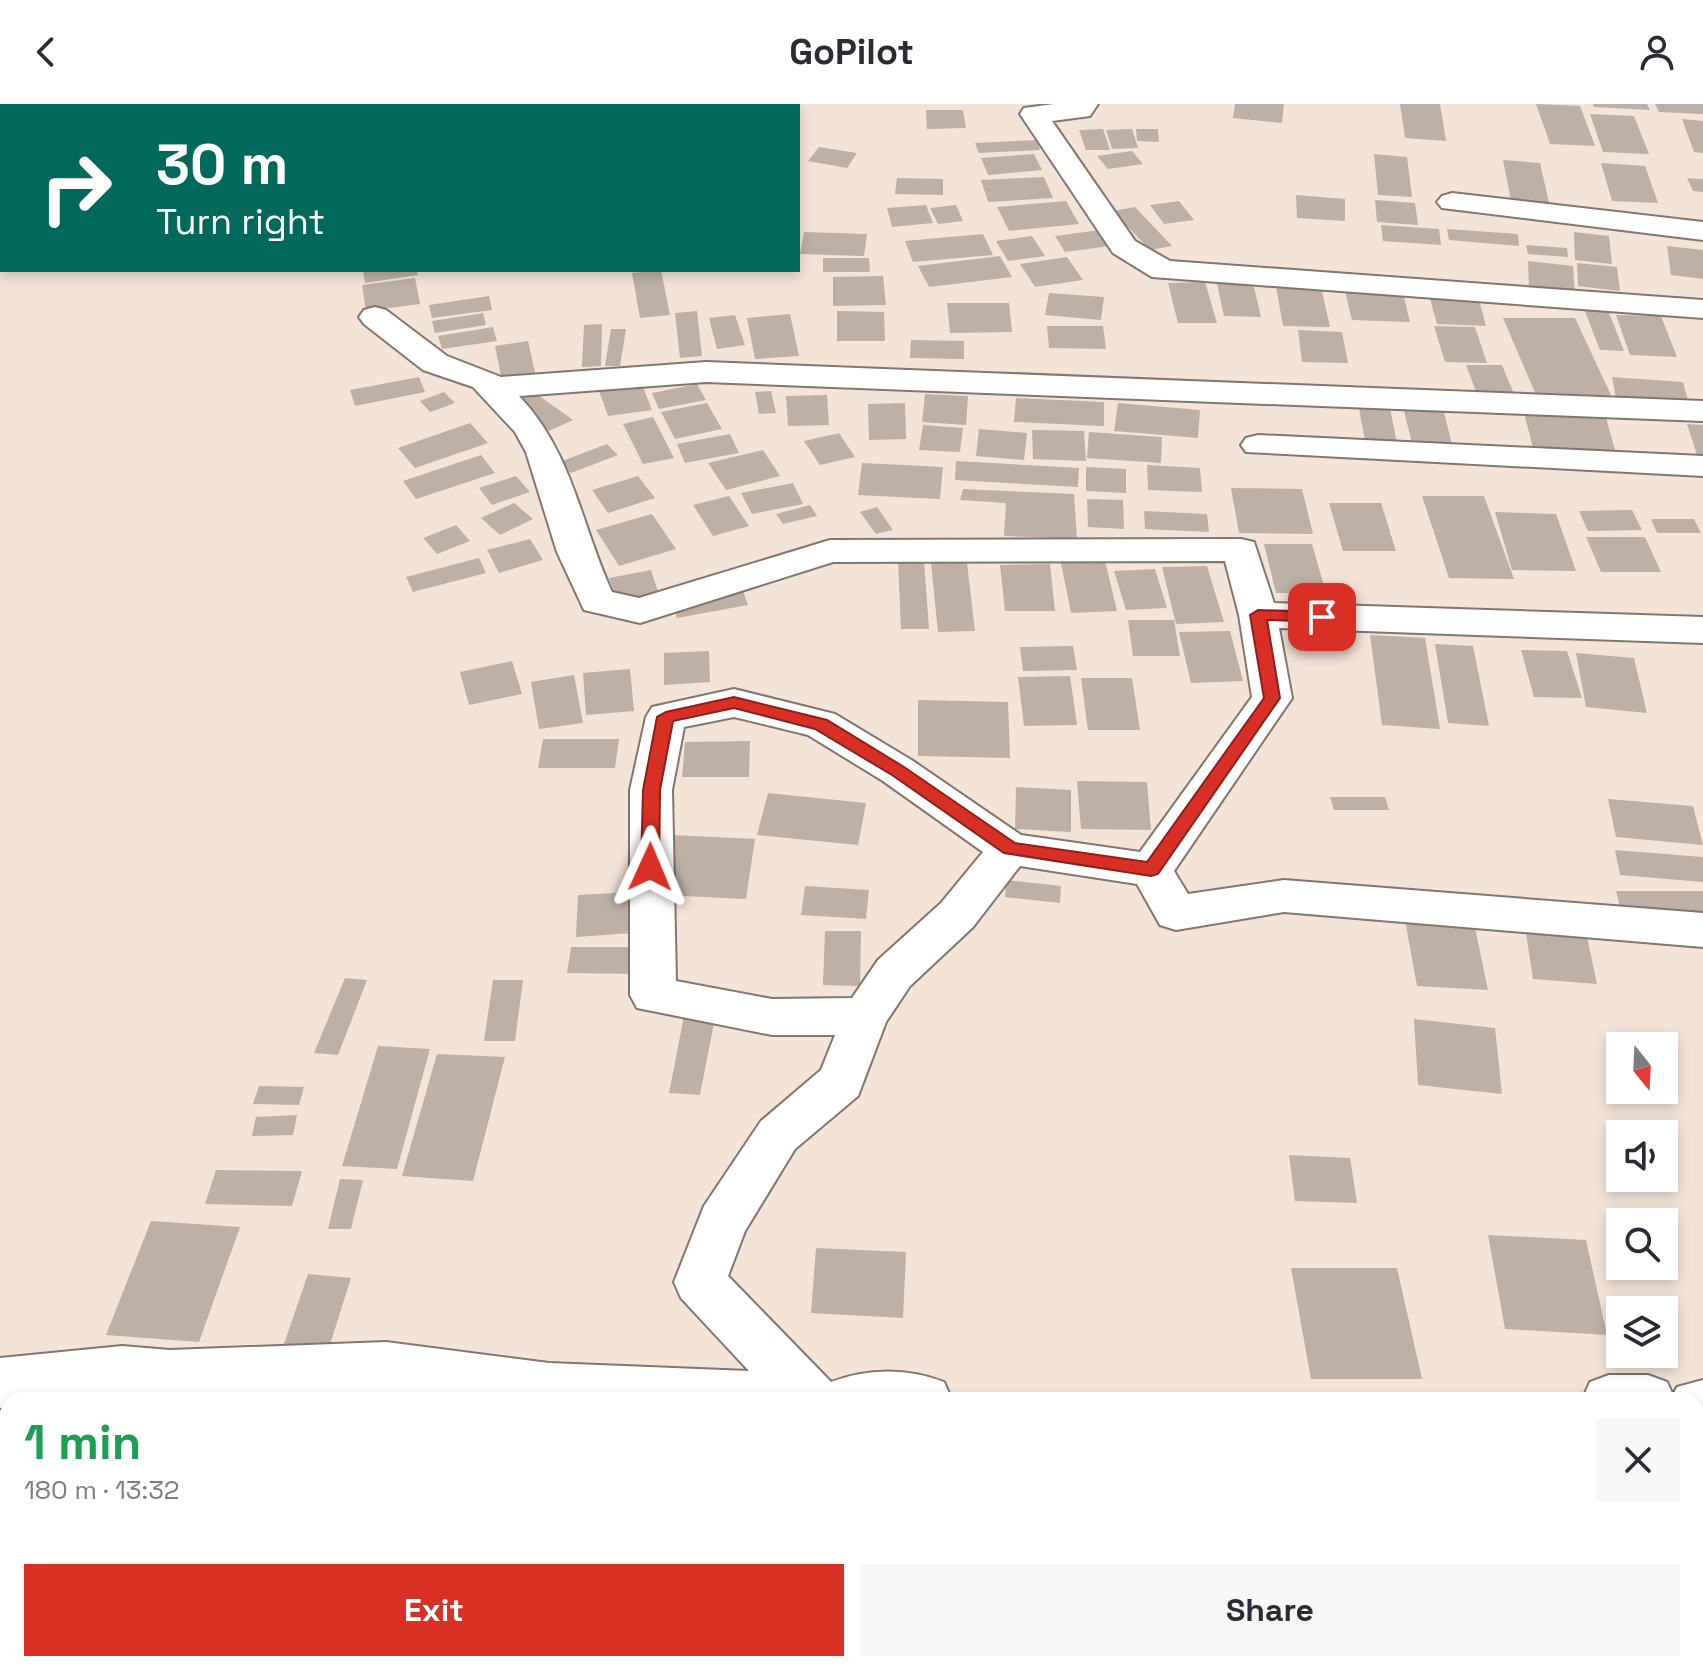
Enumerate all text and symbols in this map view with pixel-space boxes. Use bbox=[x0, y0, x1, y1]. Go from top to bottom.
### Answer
text: GoPilot bbox=[789, 29, 914, 75]
icon: back bbox=[24, 30, 68, 74]
icon: person bbox=[1635, 30, 1679, 74]
text: 30 m bbox=[156, 129, 288, 200]
icon: right bbox=[24, 136, 128, 240]
text: Turn right bbox=[156, 199, 325, 245]
pin bbox=[1288, 583, 1356, 651]
icon: arrive bbox=[1300, 595, 1344, 639]
position arrow bbox=[608, 825, 692, 909]
north arrow bbox=[1606, 1032, 1678, 1104]
map controls bbox=[1606, 1032, 1678, 1368]
button: sound bbox=[1606, 1120, 1678, 1192]
button: search bbox=[1606, 1208, 1678, 1280]
button: layers bbox=[1606, 1296, 1678, 1368]
text: 1 min bbox=[24, 1412, 141, 1473]
button: close bbox=[1596, 1418, 1680, 1502]
text: 180 m · 13:32 bbox=[24, 1473, 180, 1507]
button: Exit bbox=[24, 1564, 844, 1656]
button: Share bbox=[860, 1564, 1680, 1656]

